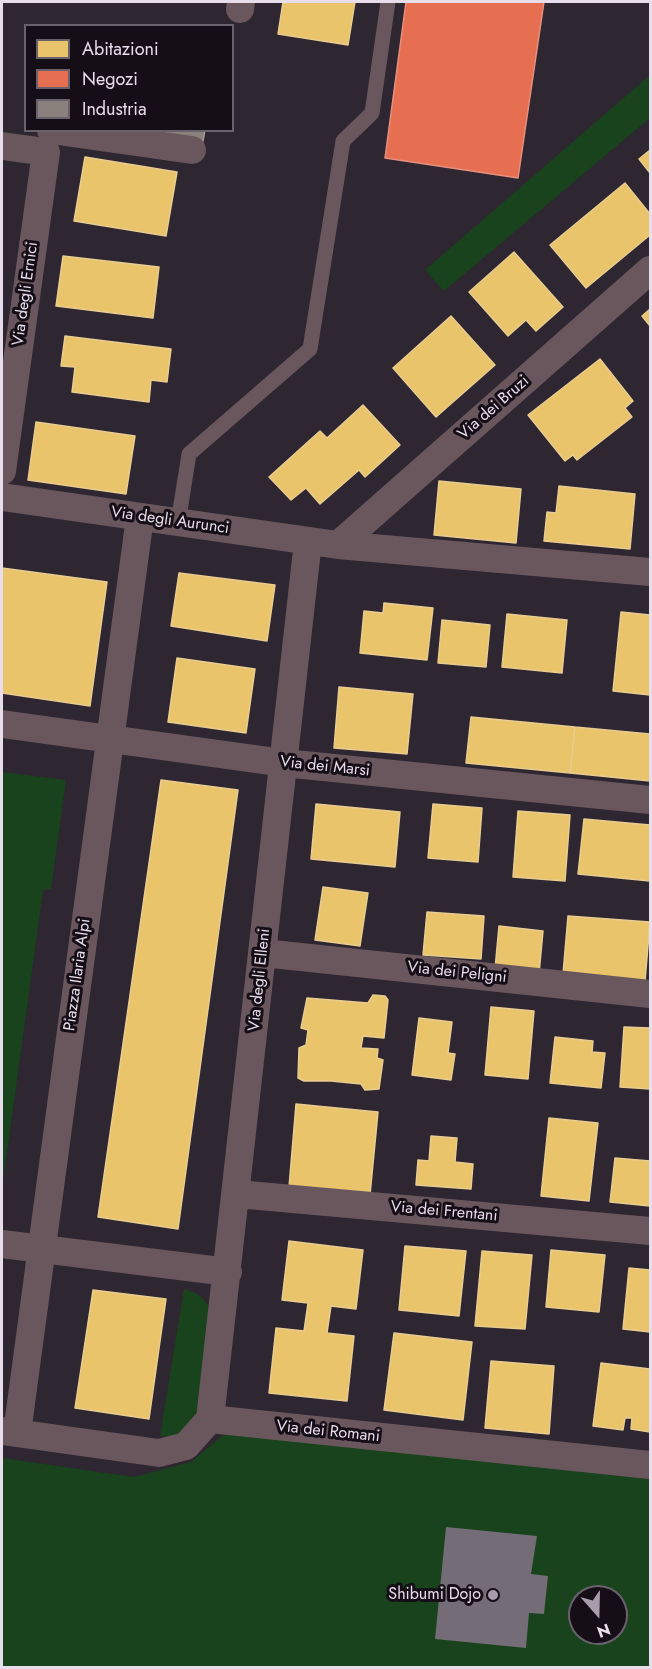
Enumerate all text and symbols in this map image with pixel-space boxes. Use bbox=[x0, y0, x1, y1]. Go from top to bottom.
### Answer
legend bbox=[24, 24, 234, 132]
text: Abitazioni bbox=[82, 36, 159, 62]
text: Negozi bbox=[82, 66, 138, 92]
text: Industria bbox=[82, 96, 147, 122]
street label: Via degli Ernici bbox=[9, 241, 43, 347]
street label: Via dei Bruzi bbox=[455, 372, 533, 444]
street label: Via degli Aurunci bbox=[110, 503, 230, 539]
street label: Via dei Marsi bbox=[279, 753, 371, 781]
street label: Piazza Ilaria Alpi bbox=[61, 918, 95, 1032]
street label: Via degli Elleni bbox=[245, 928, 275, 1032]
street label: Via dei Peligni bbox=[406, 958, 508, 988]
street label: Via dei Frentani bbox=[390, 1198, 498, 1226]
street label: Via dei Romani bbox=[275, 1417, 381, 1447]
place label: Shibumi Dojo bbox=[388, 1585, 481, 1605]
north arrow bbox=[568, 1585, 628, 1645]
marker: Shibumi Dojo bbox=[486, 1588, 500, 1602]
text: N bbox=[594, 1618, 614, 1643]

